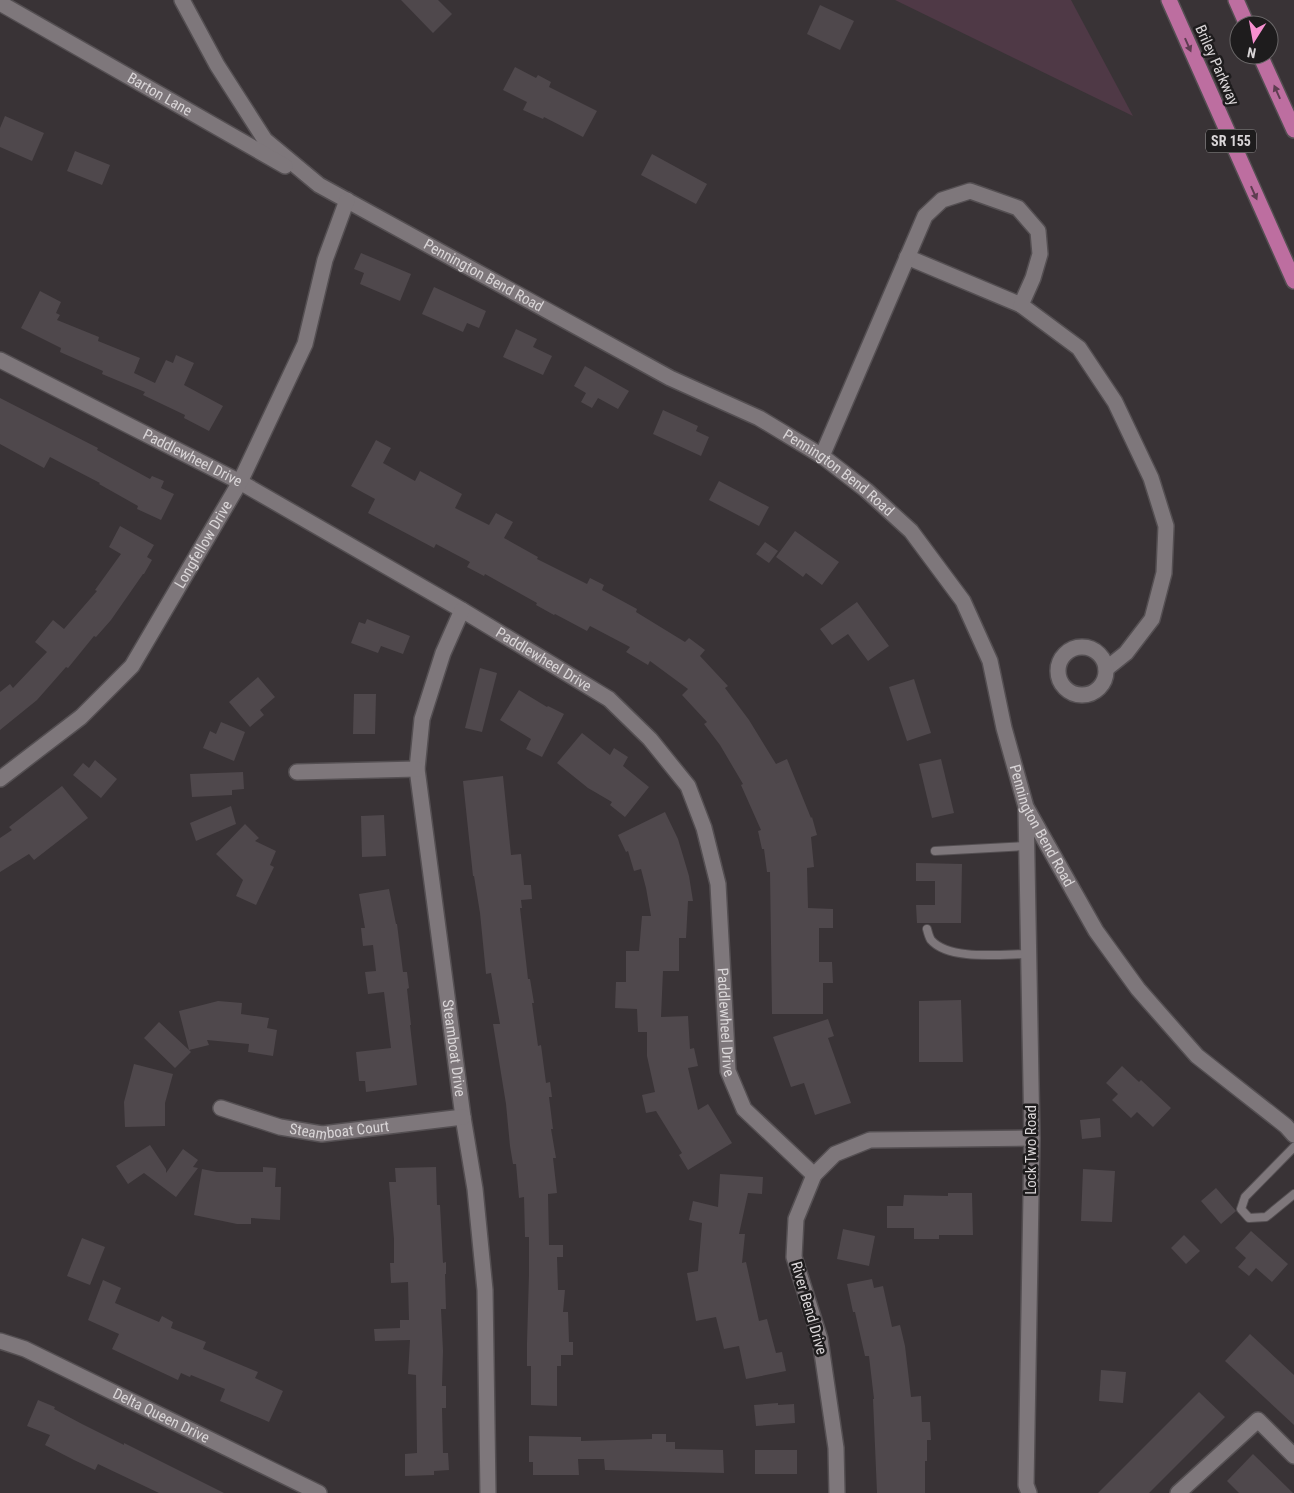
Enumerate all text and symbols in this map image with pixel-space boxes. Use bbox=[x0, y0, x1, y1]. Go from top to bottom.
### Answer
north arrow bbox=[1229, 15, 1279, 65]
street label: Briley Parkway bbox=[1191, 22, 1243, 108]
one-way arrow bbox=[1185, 38, 1193, 52]
text: N bbox=[1246, 44, 1257, 61]
street label: Barton Lane bbox=[124, 69, 195, 120]
one-way arrow bbox=[1273, 85, 1281, 99]
road number: SR 155 bbox=[1206, 130, 1256, 152]
one-way arrow bbox=[1251, 186, 1259, 200]
street label: Pennington Bend Road bbox=[421, 235, 547, 316]
street label: Paddlewheel Drive bbox=[140, 425, 245, 491]
street label: Pennington Bend Road bbox=[780, 426, 898, 520]
street label: Longfellow Drive bbox=[171, 497, 236, 592]
street label: Paddlewheel Drive bbox=[493, 624, 595, 695]
street label: Pennington Bend Road bbox=[1006, 762, 1078, 890]
street label: Paddlewheel Drive bbox=[713, 967, 738, 1079]
street label: Steamboat Drive bbox=[439, 998, 469, 1098]
street label: Lock Two Road bbox=[1022, 1105, 1040, 1195]
street label: Steamboat Court bbox=[288, 1117, 390, 1144]
street label: River Bend Drive bbox=[787, 1259, 831, 1357]
street label: Delta Queen Drive bbox=[110, 1385, 212, 1447]

